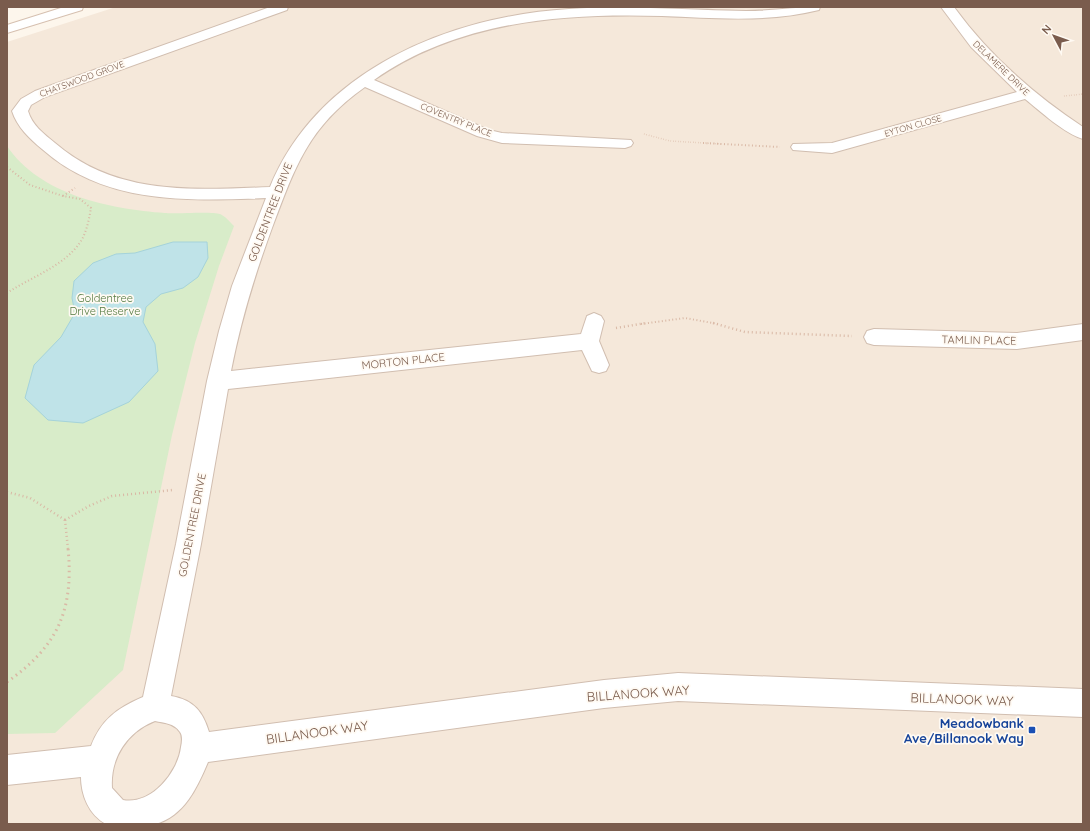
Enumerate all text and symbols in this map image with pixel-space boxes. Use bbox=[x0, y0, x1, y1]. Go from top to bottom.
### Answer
north arrow bbox=[1034, 16, 1074, 56]
text: N bbox=[1039, 22, 1054, 37]
street label: DELAMERE DRIVE bbox=[971, 38, 1032, 97]
street label: CHATSWOOD GROVE bbox=[38, 58, 126, 99]
street label: COVENTRY PLACE bbox=[419, 100, 493, 139]
street label: EYTON CLOSE bbox=[883, 112, 943, 139]
street label: GOLDENTREE DRIVE bbox=[245, 160, 295, 264]
park label: Goldentree Drive Reserve bbox=[69, 291, 141, 318]
street label: TAMLIN PLACE bbox=[941, 332, 1017, 348]
street label: MORTON PLACE bbox=[361, 350, 445, 372]
street label: GOLDENTREE DRIVE bbox=[175, 472, 209, 578]
street label: BILLANOOK WAY bbox=[586, 681, 691, 705]
street label: BILLANOOK WAY bbox=[910, 689, 1015, 709]
place label: Meadowbank Ave/Billanook Way bbox=[904, 715, 1024, 746]
street label: BILLANOOK WAY bbox=[265, 717, 370, 747]
marker: Meadowbank Ave/Billanook Way bbox=[1027, 725, 1037, 735]

